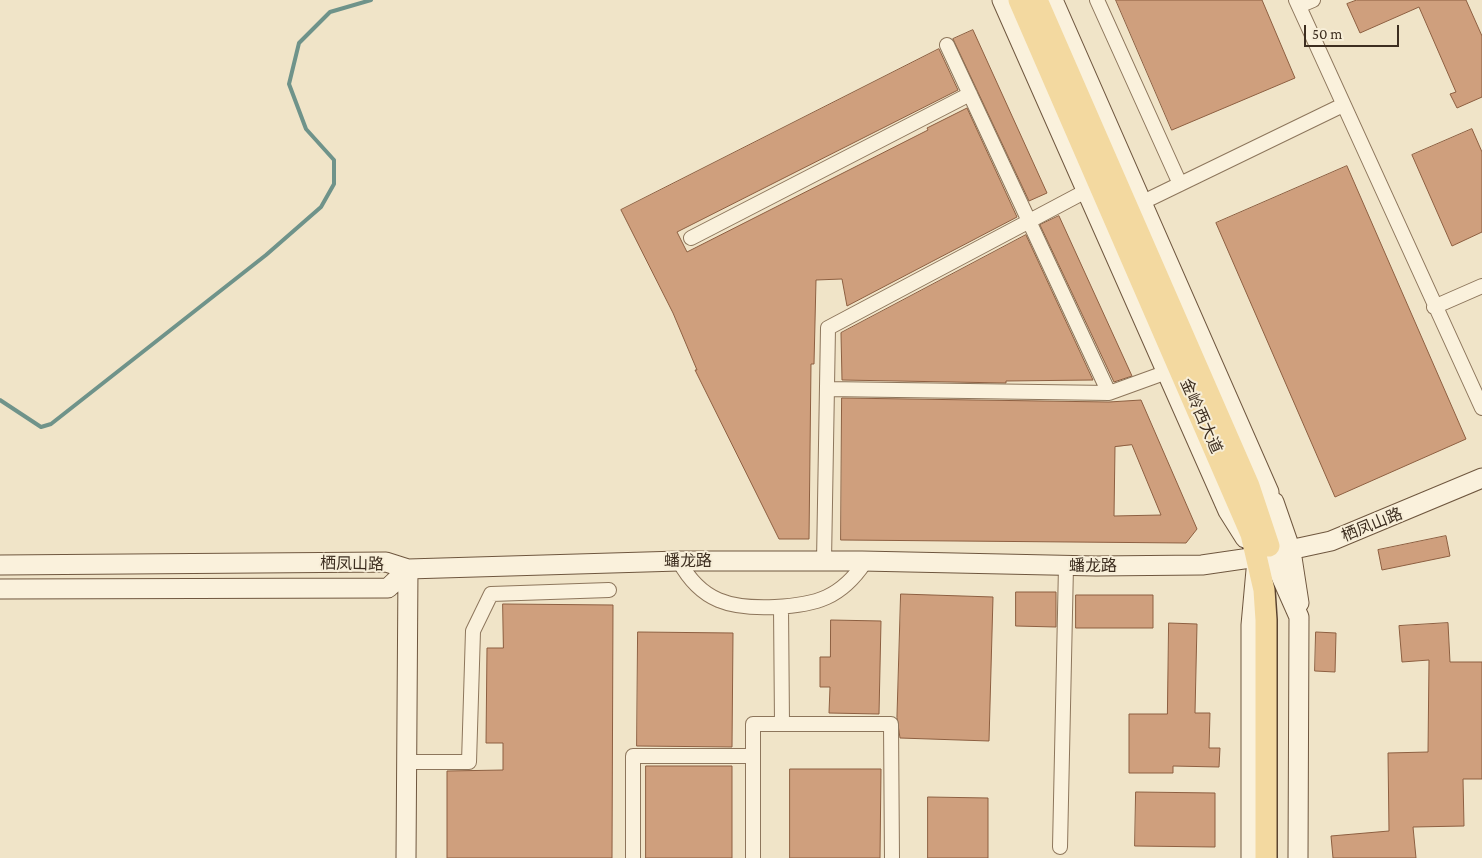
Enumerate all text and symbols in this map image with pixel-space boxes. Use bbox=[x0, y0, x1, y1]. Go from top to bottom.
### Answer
scale bar bbox=[1307, 15, 1402, 47]
text: 50 m bbox=[1312, 26, 1342, 42]
street label: 金岭西大道 bbox=[1176, 376, 1226, 456]
street label: 栖凤山路 bbox=[1339, 504, 1405, 546]
street label: 蟠龙路 bbox=[664, 551, 712, 571]
street label: 栖凤山路 bbox=[320, 554, 384, 574]
street label: 蟠龙路 bbox=[1069, 556, 1117, 576]

